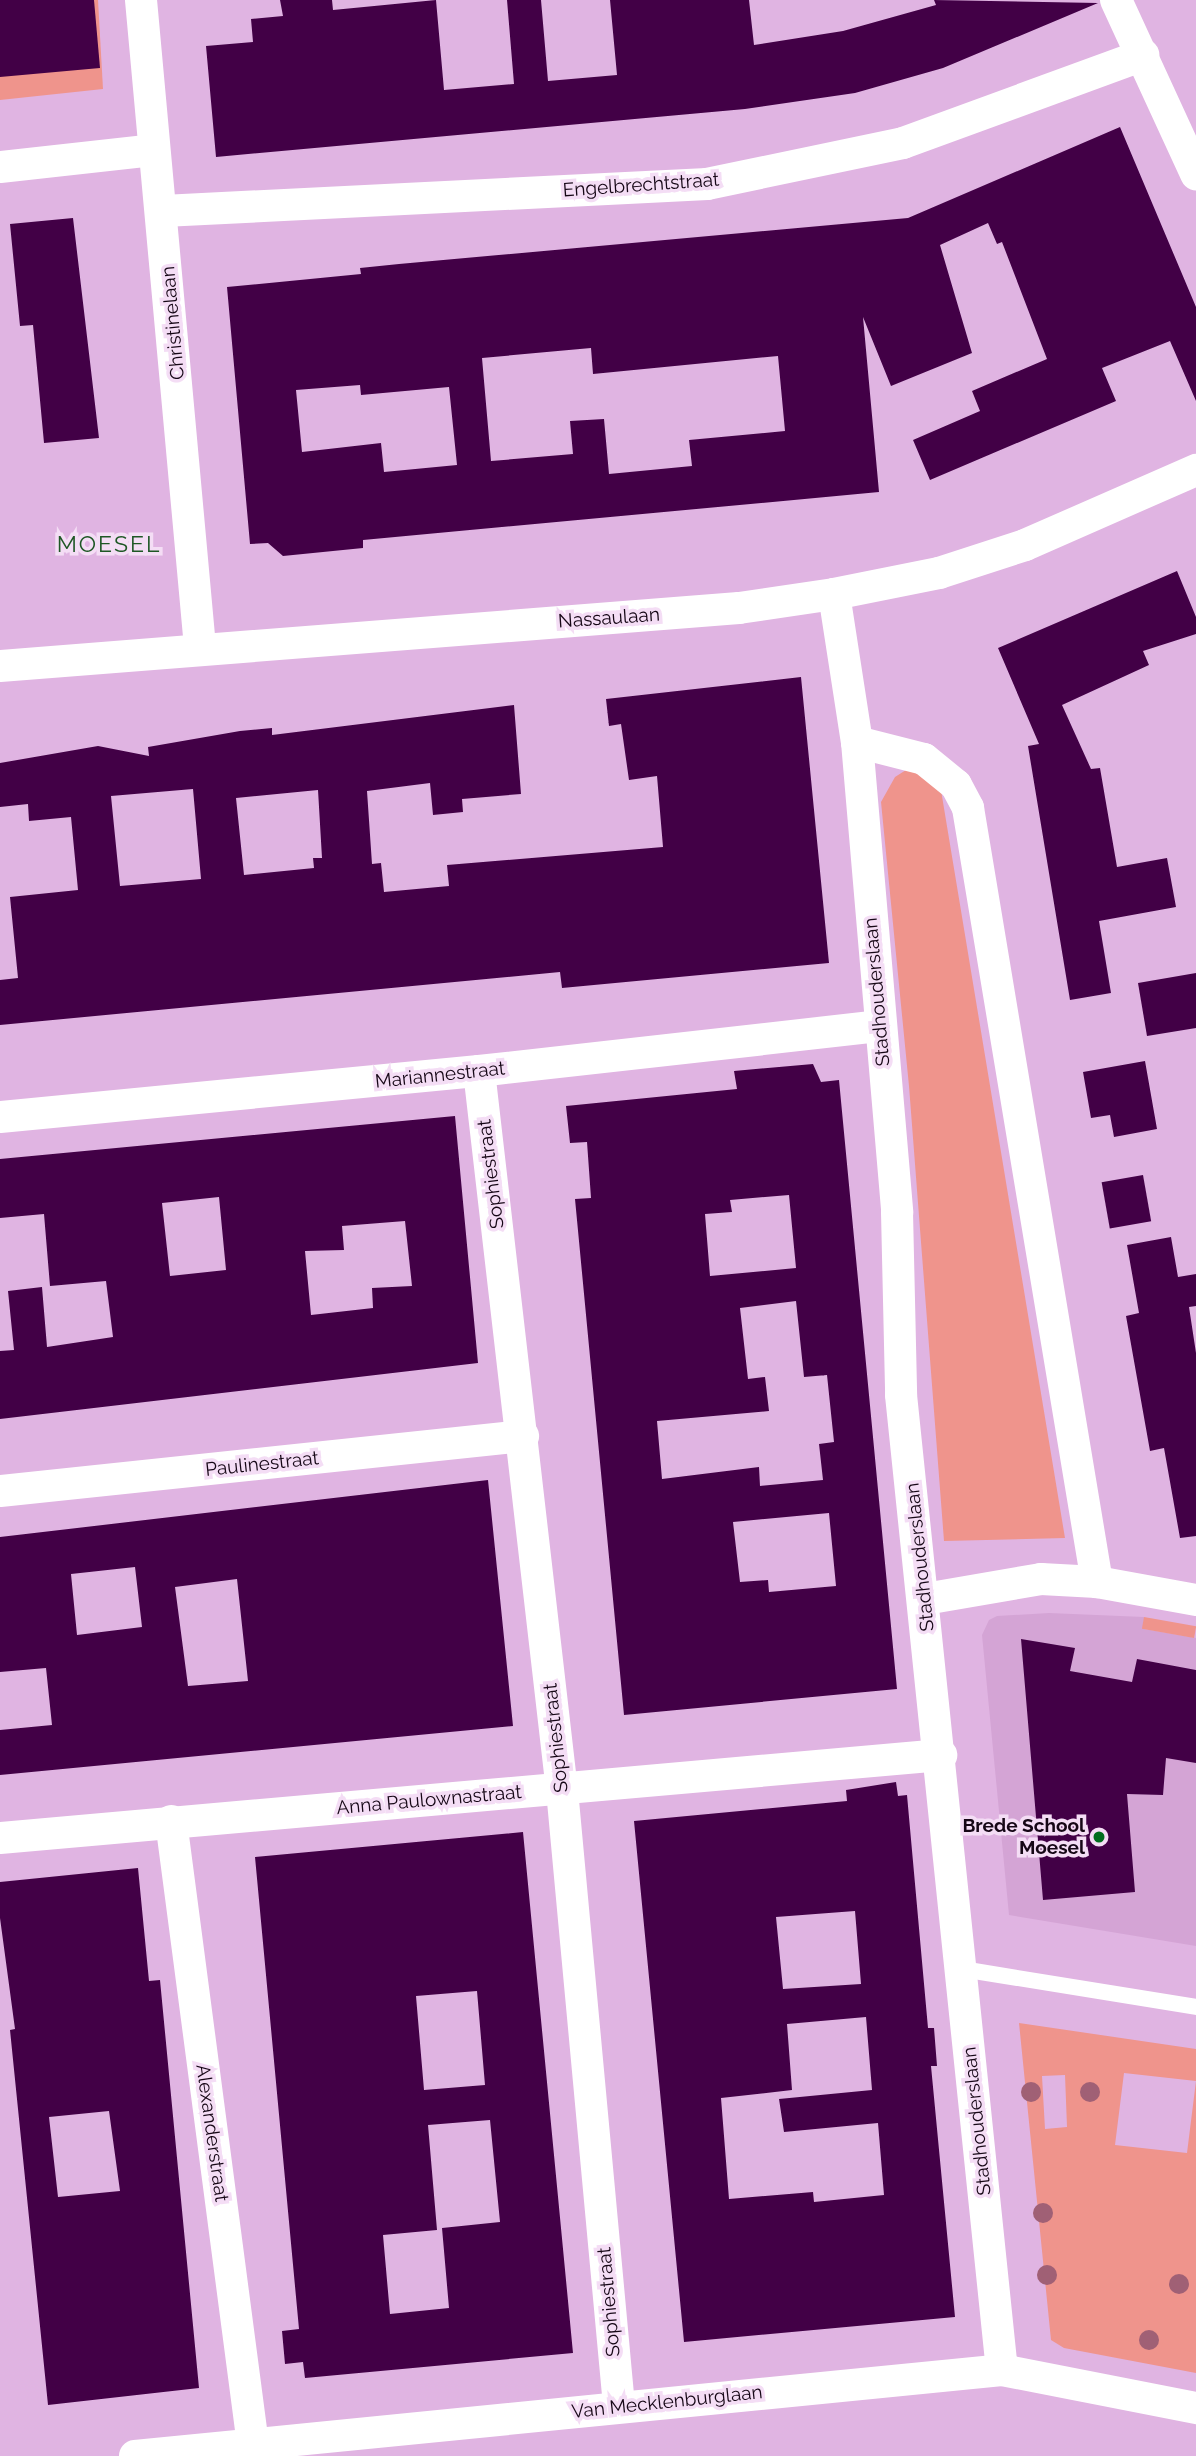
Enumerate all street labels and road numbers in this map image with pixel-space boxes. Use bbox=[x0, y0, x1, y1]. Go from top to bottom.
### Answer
street label: Engelbrechtstraat bbox=[562, 168, 720, 202]
street label: Christinelaan bbox=[157, 265, 189, 381]
street label: Nassaulaan bbox=[557, 603, 661, 633]
street label: Stadhouderslaan bbox=[859, 917, 895, 1067]
street label: Mariannestraat bbox=[374, 1057, 506, 1093]
street label: Sophiestraat bbox=[473, 1118, 509, 1230]
street label: Paulinestraat bbox=[204, 1447, 320, 1481]
street label: Stadhouderslaan bbox=[901, 1482, 939, 1632]
street label: Sophiestraat bbox=[539, 1682, 573, 1794]
street label: Anna Paulownastraat bbox=[335, 1781, 523, 1819]
street label: Stadhouderslaan bbox=[958, 2046, 996, 2196]
street label: Alexanderstraat bbox=[191, 2063, 233, 2203]
street label: Sophiestraat bbox=[593, 2246, 625, 2358]
street label: Van Mecklenburglaan bbox=[570, 2381, 764, 2423]

